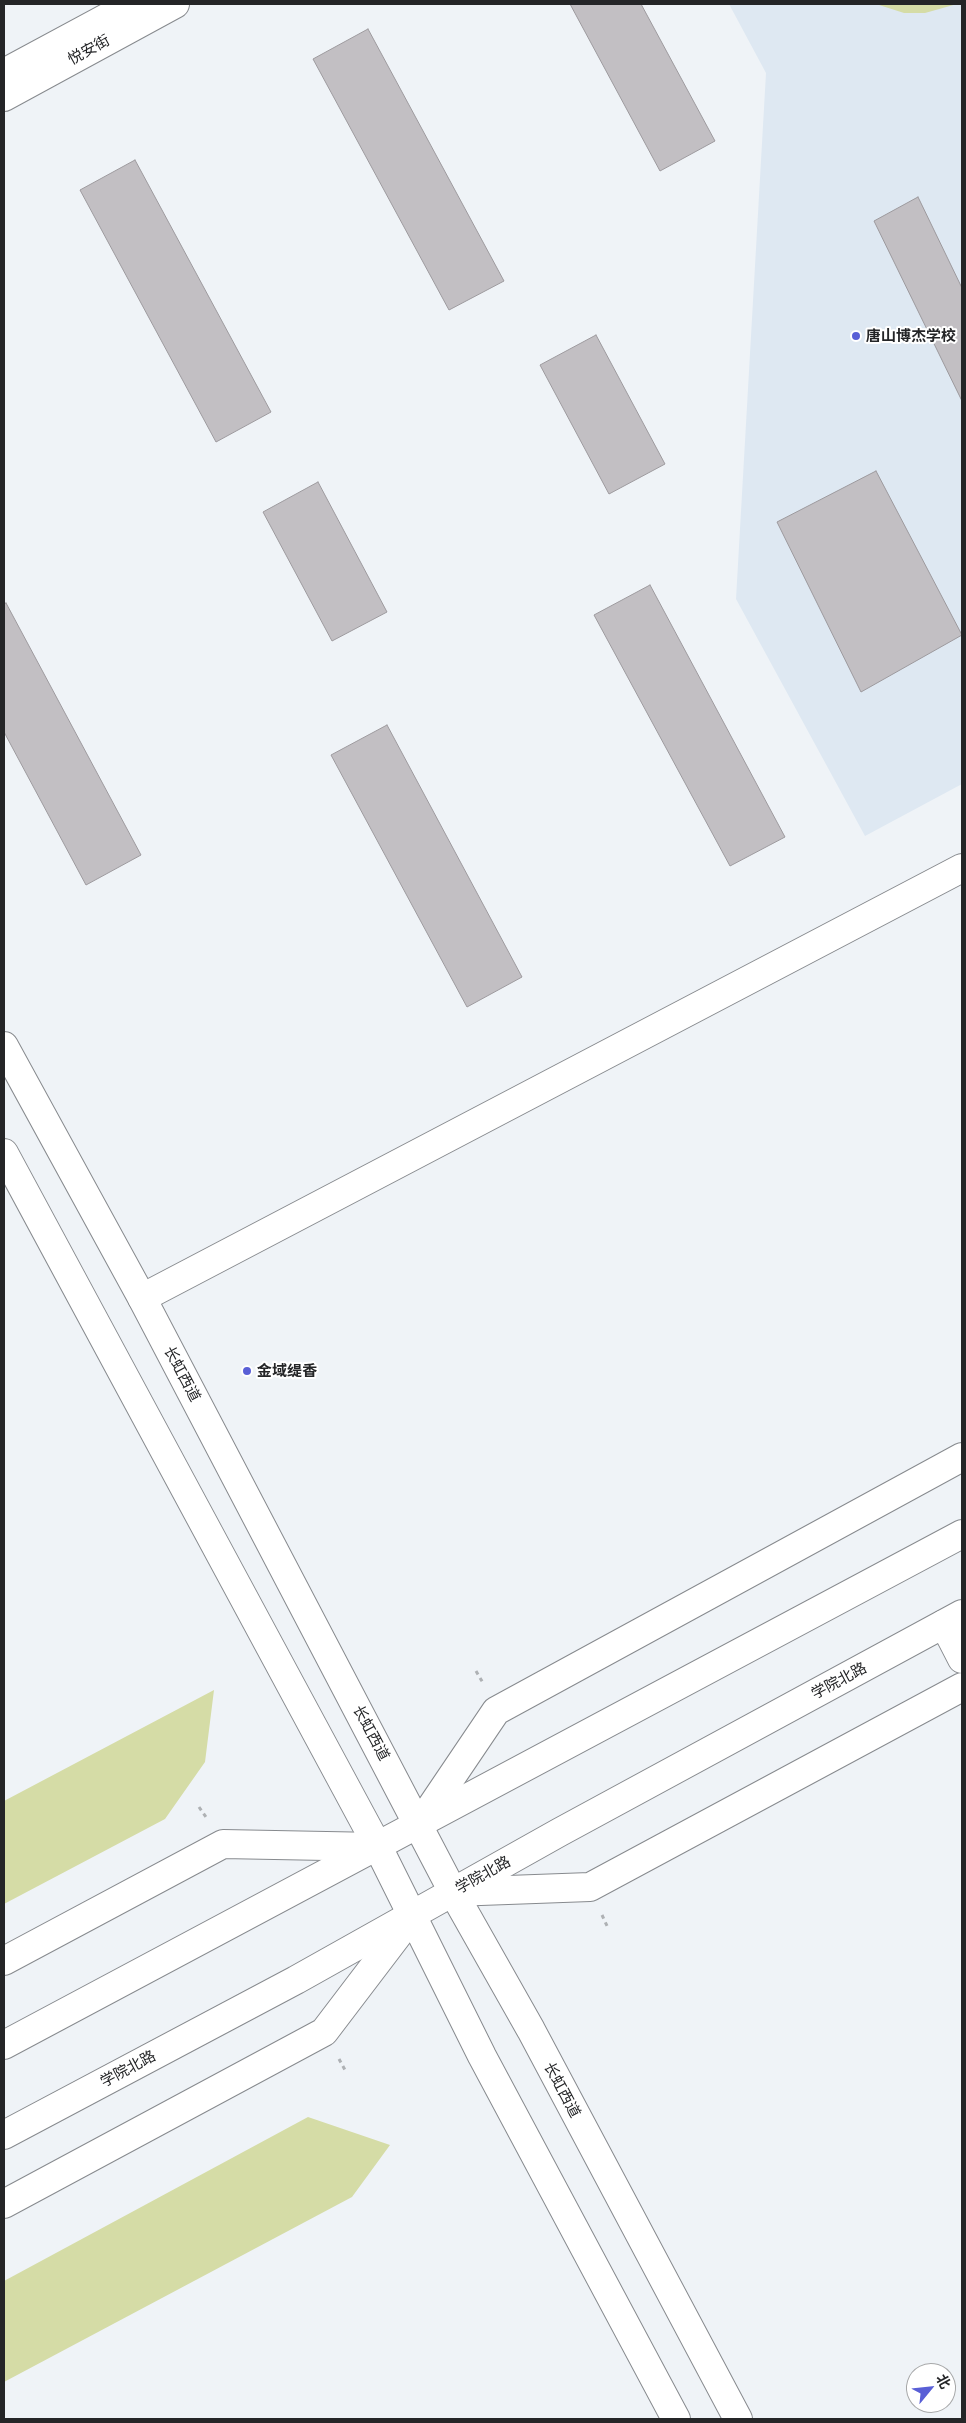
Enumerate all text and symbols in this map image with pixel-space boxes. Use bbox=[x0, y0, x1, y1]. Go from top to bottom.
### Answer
street label: 悦安街 bbox=[65, 31, 113, 69]
place label: 唐山博杰学校 bbox=[866, 327, 956, 345]
marker: 唐山博杰学校 bbox=[850, 330, 862, 342]
street label: 长虹西道 bbox=[160, 1343, 204, 1405]
place label: 金域缇香 bbox=[257, 1362, 317, 1380]
marker: 金域缇香 bbox=[241, 1365, 253, 1377]
street label: 学院北路 bbox=[808, 1659, 870, 1703]
street label: 长虹西道 bbox=[349, 1702, 393, 1764]
street label: 学院北路 bbox=[452, 1853, 514, 1897]
street label: 学院北路 bbox=[97, 2047, 159, 2091]
street label: 长虹西道 bbox=[540, 2059, 584, 2121]
north arrow bbox=[906, 2363, 956, 2413]
text: 北 bbox=[933, 2371, 954, 2391]

